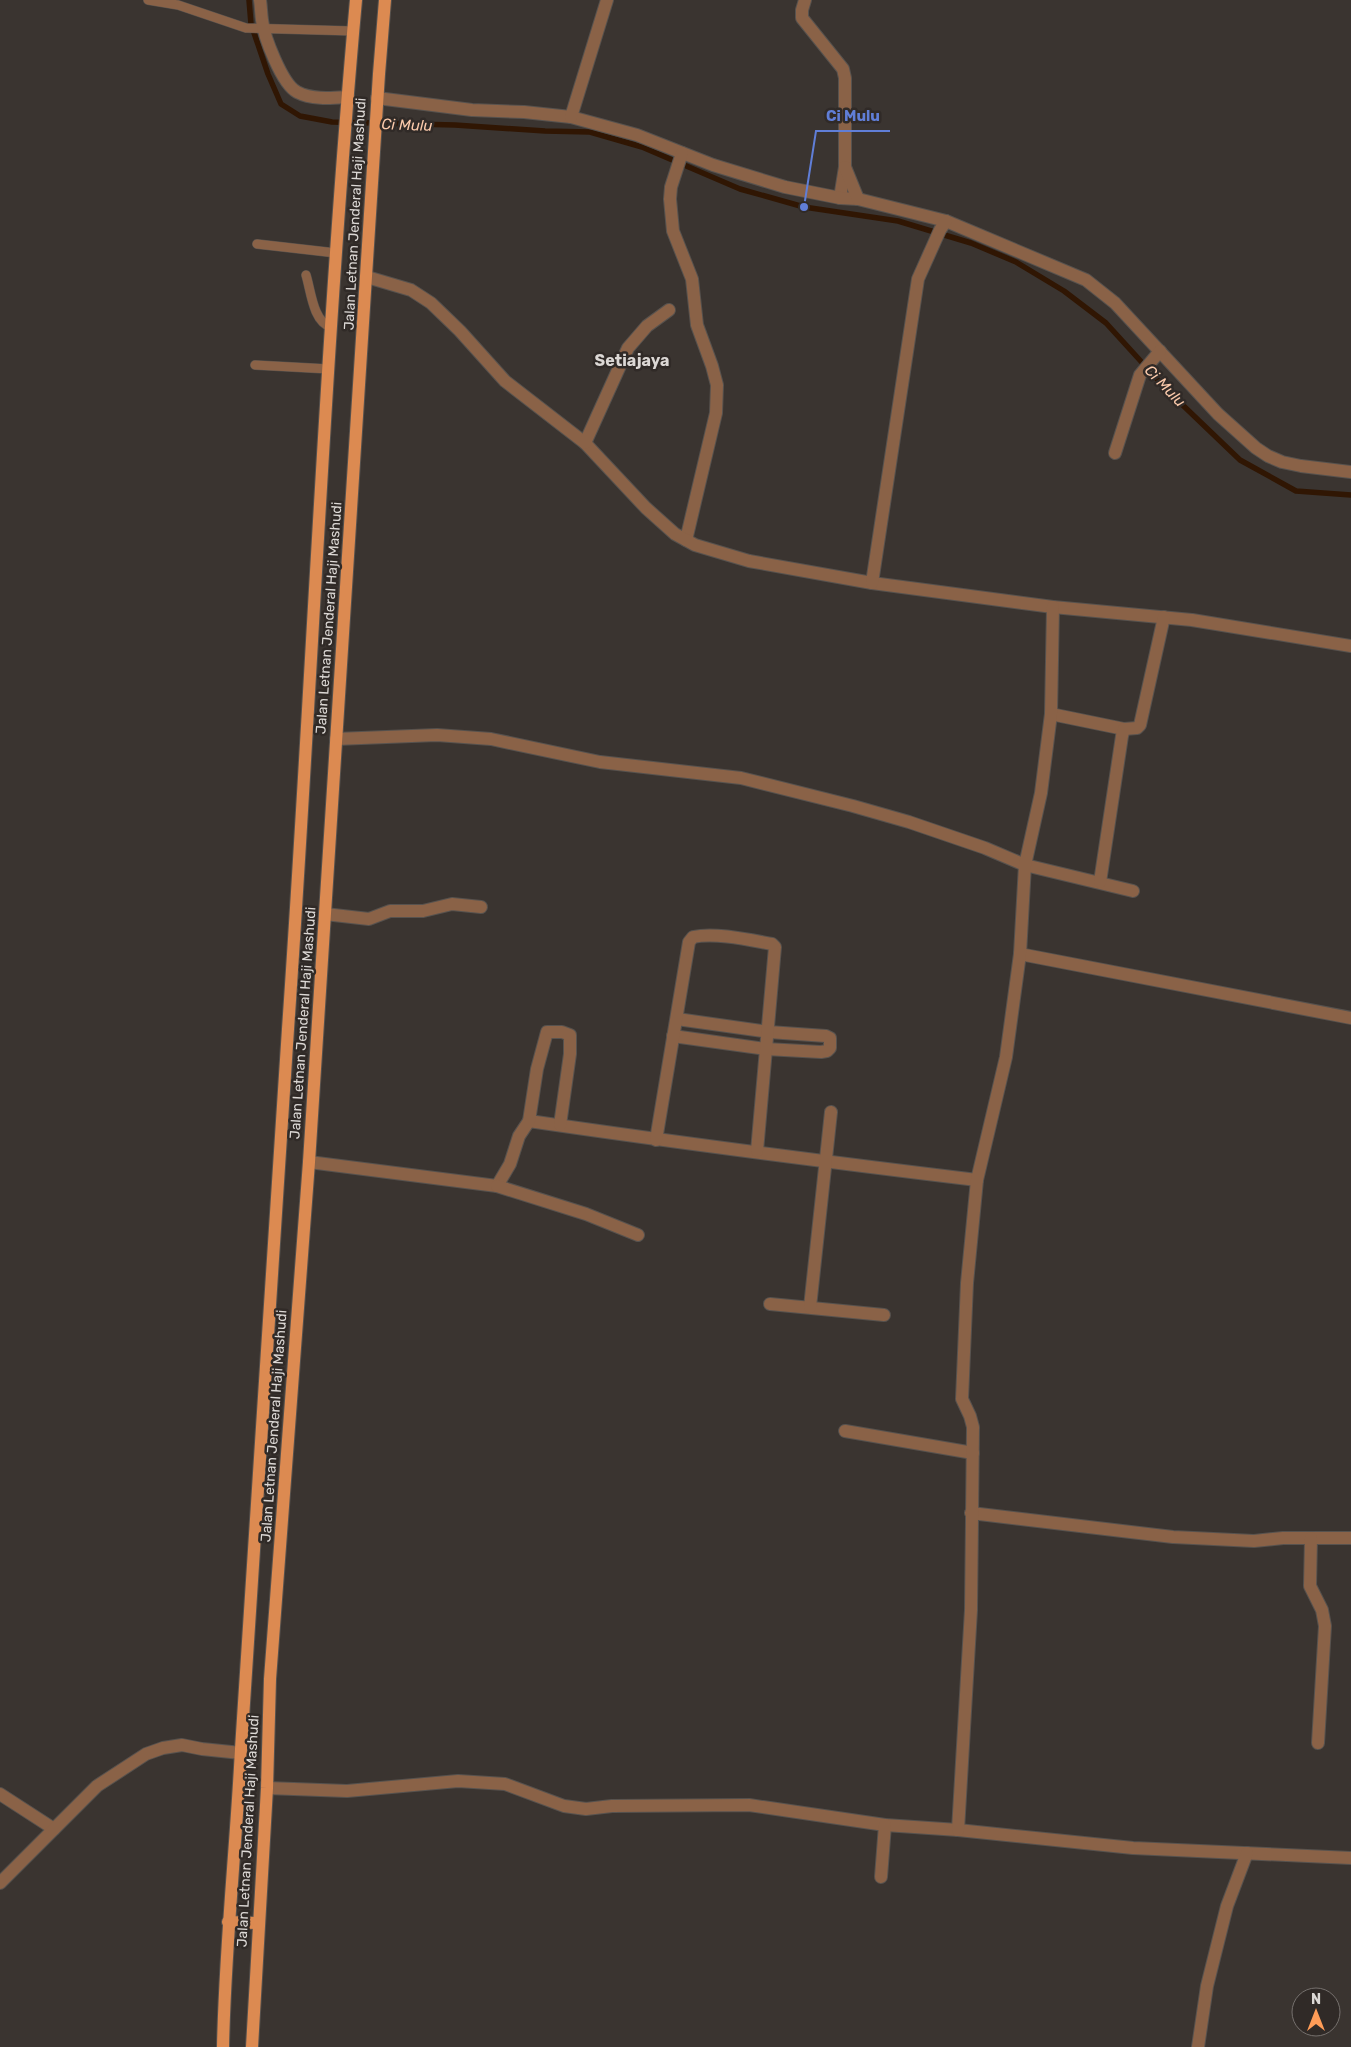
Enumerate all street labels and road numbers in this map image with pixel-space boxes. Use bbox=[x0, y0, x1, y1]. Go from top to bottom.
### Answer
street label: Jalan Letnan Jenderal Haji Mashudi bbox=[340, 97, 370, 331]
street label: Jalan Letnan Jenderal Haji Mashudi bbox=[312, 501, 346, 735]
street label: Jalan Letnan Jenderal Haji Mashudi bbox=[286, 906, 320, 1140]
street label: Jalan Letnan Jenderal Haji Mashudi bbox=[257, 1309, 291, 1543]
street label: Jalan Letnan Jenderal Haji Mashudi bbox=[233, 1714, 263, 1948]

